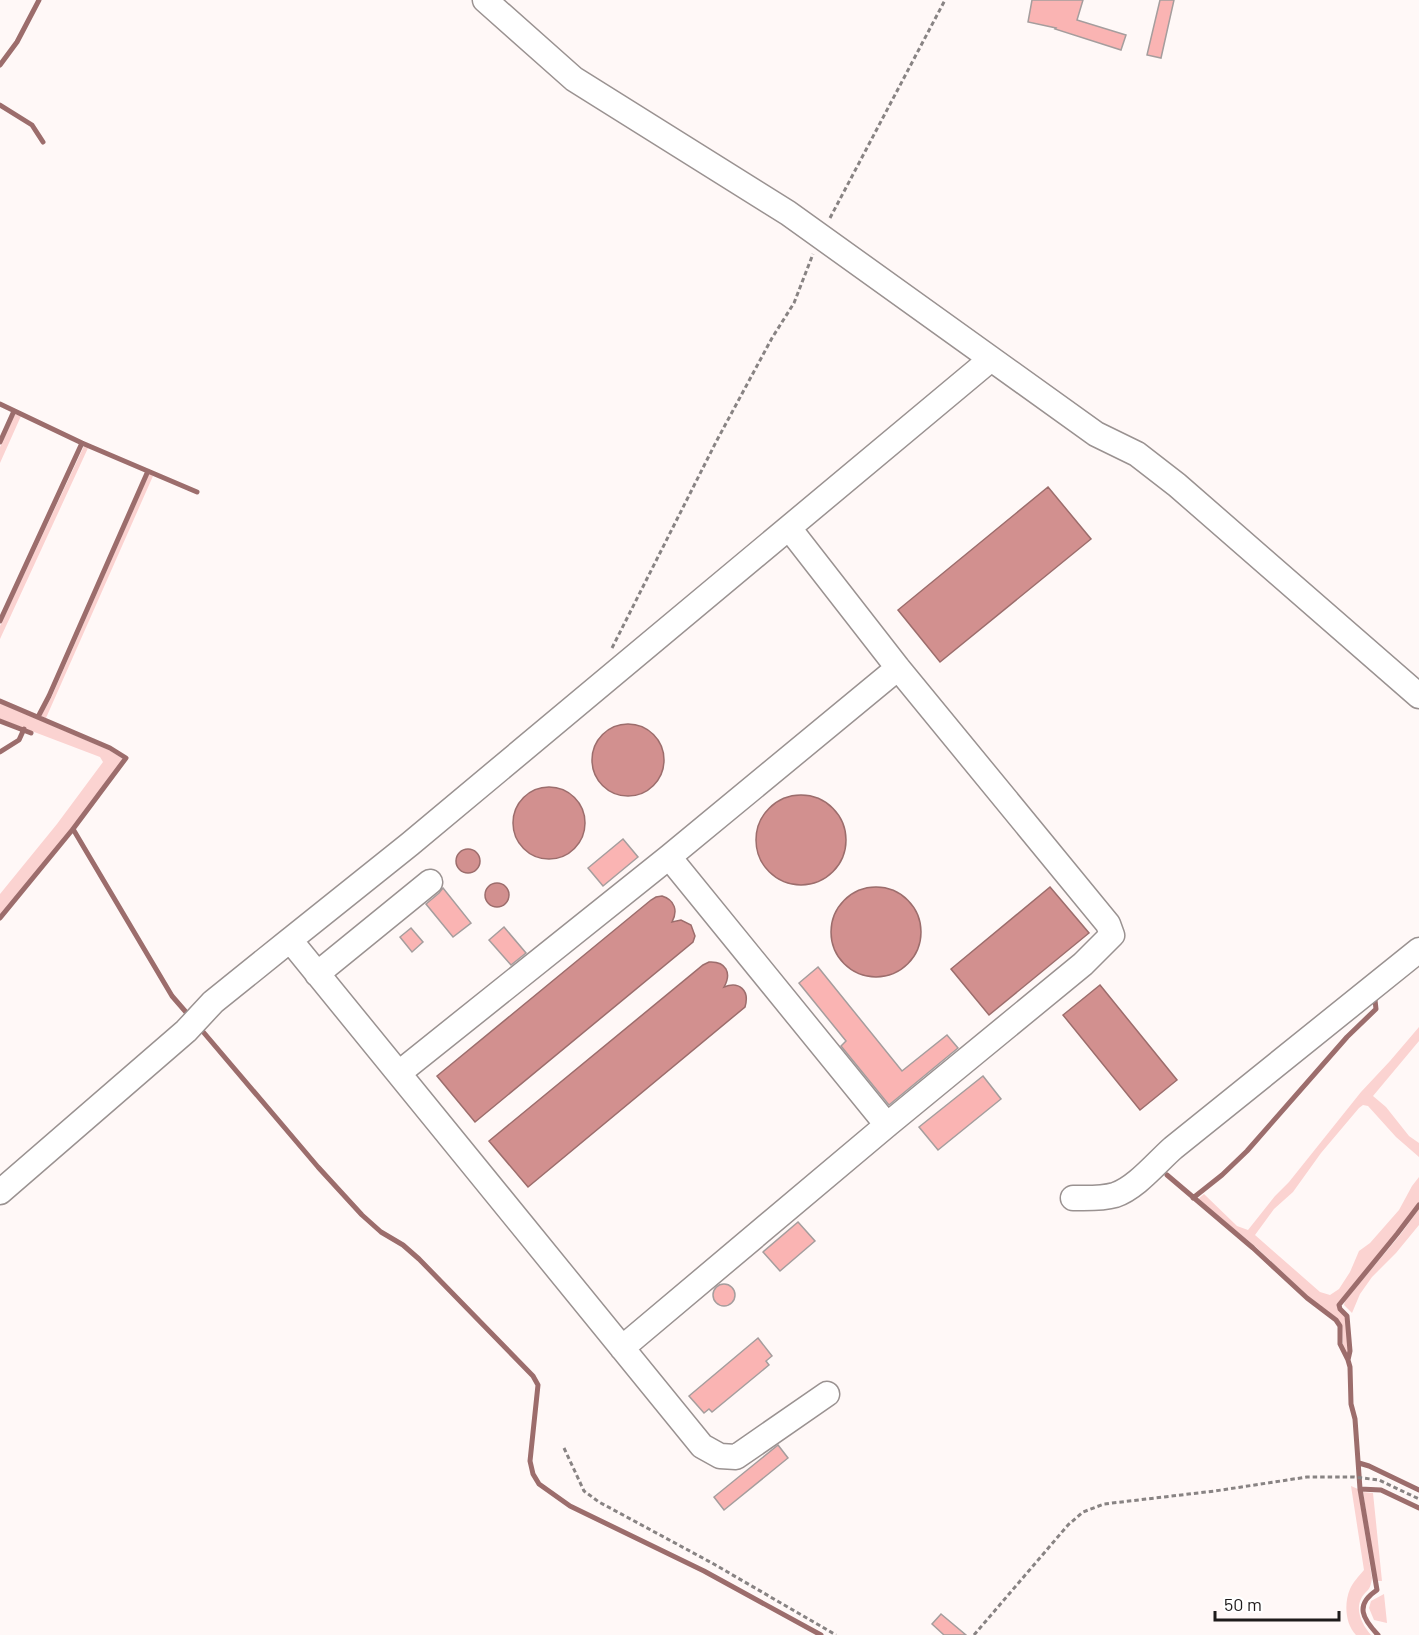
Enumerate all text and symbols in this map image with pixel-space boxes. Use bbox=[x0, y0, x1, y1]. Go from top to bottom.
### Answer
scale bar bbox=[1215, 1584, 1340, 1622]
text: 50 m bbox=[1224, 1593, 1262, 1615]

